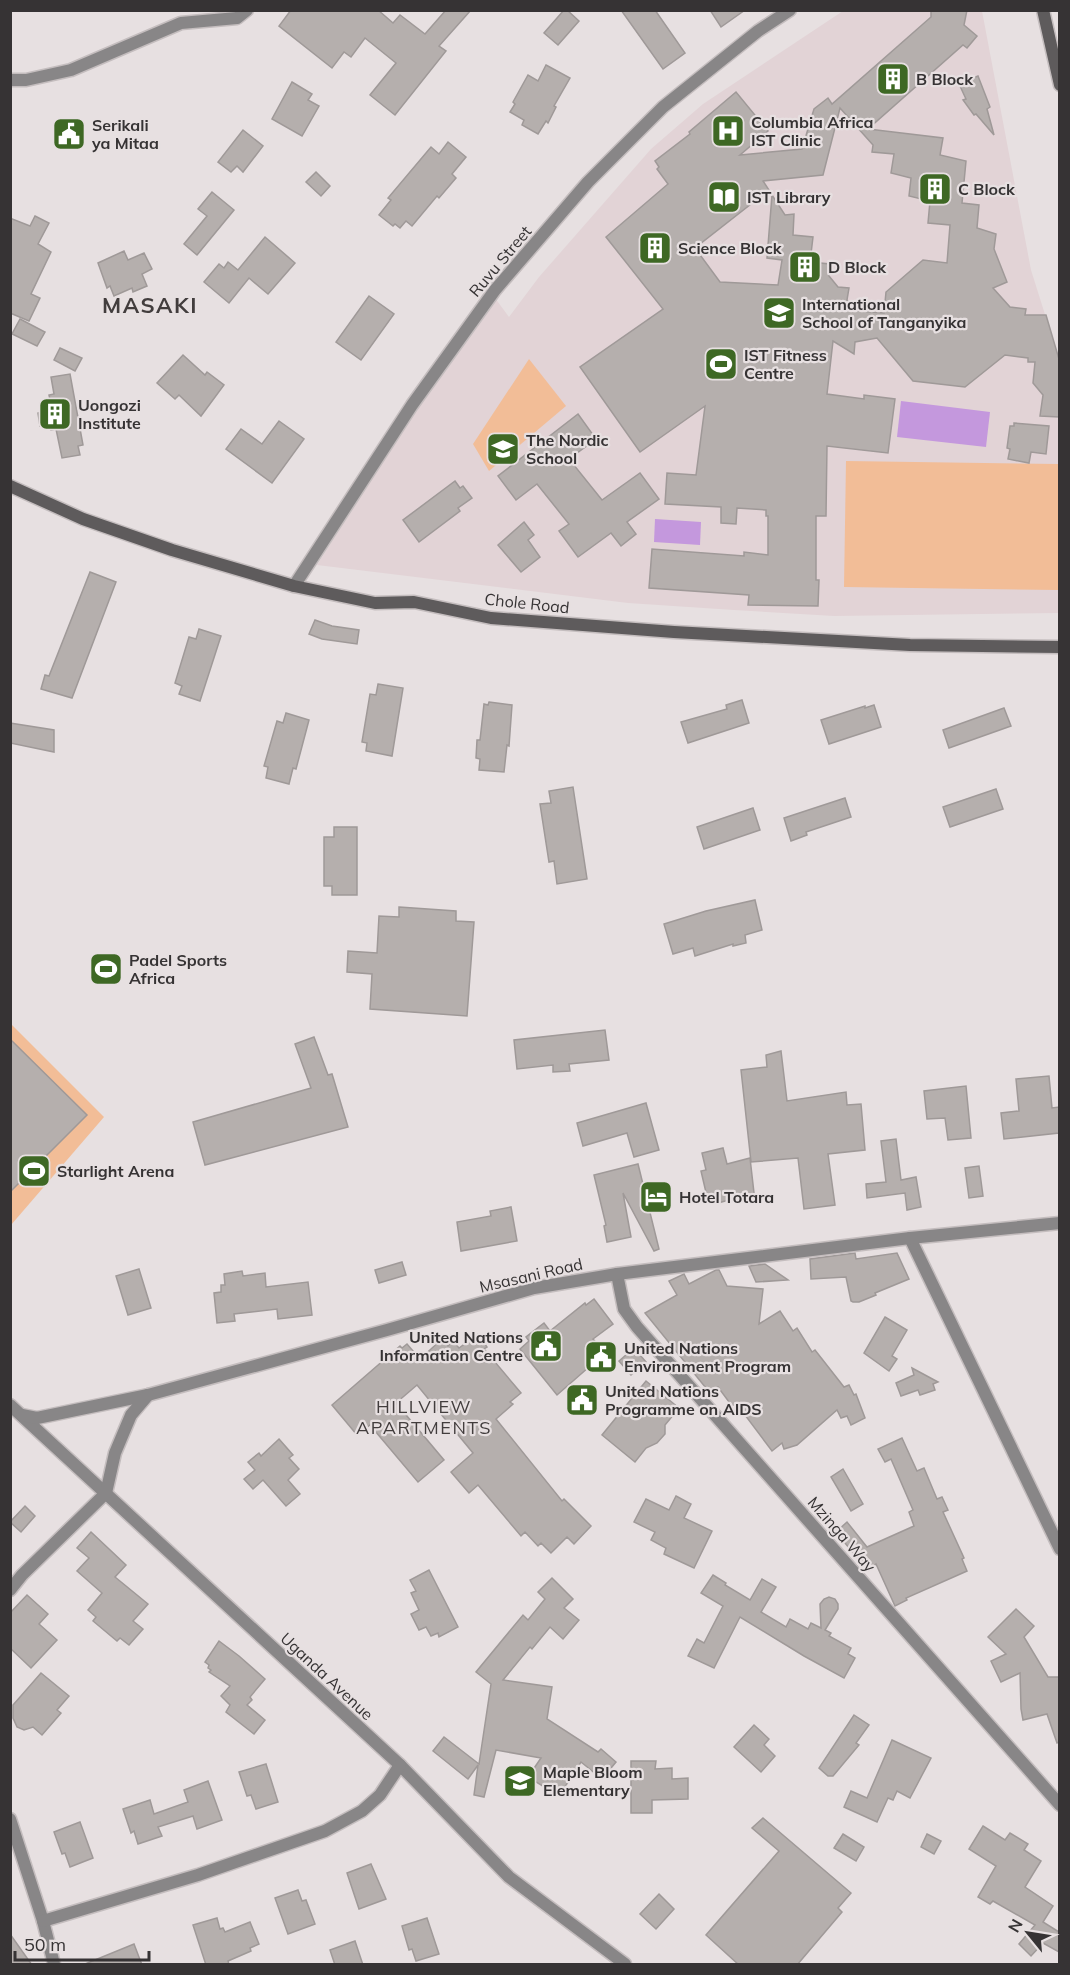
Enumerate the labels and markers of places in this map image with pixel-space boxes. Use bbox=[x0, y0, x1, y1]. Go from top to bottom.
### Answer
building icon: B Block bbox=[875, 61, 911, 97]
place label: B Block bbox=[916, 69, 974, 89]
place label: Columbia Africa IST Clinic bbox=[751, 112, 874, 150]
hospital icon: Columbia Africa IST Clinic bbox=[710, 113, 746, 149]
place label: Serikali ya Mitaa bbox=[91, 115, 159, 153]
public building icon: Serikali ya Mitaa bbox=[51, 116, 87, 152]
building icon: C Block bbox=[917, 171, 953, 207]
library icon: IST Library bbox=[706, 179, 742, 215]
place label: C Block bbox=[958, 179, 1016, 199]
place label: IST Library bbox=[747, 187, 831, 207]
building icon: Science Block bbox=[637, 230, 673, 266]
place label: Science Block bbox=[678, 238, 783, 258]
building icon: D Block bbox=[787, 249, 823, 285]
place label: D Block bbox=[828, 257, 887, 277]
place label: International School of Tanganyika bbox=[802, 294, 966, 332]
school or university icon: International School of Tanganyika bbox=[761, 295, 797, 331]
place label: IST Fitness Centre bbox=[744, 345, 827, 383]
sports icon: IST Fitness Centre bbox=[703, 346, 739, 382]
place label: Uongozi Institute bbox=[78, 395, 141, 433]
building icon: Uongozi Institute bbox=[37, 396, 73, 432]
place label: The Nordic School bbox=[526, 430, 609, 468]
school or university icon: The Nordic School bbox=[485, 431, 521, 467]
place label: Padel Sports Africa bbox=[129, 950, 227, 988]
sports icon: Padel Sports Africa bbox=[88, 951, 124, 987]
sports icon: Starlight Arena bbox=[16, 1153, 52, 1189]
place label: Starlight Arena bbox=[57, 1161, 174, 1181]
hotel icon: Hotel Totara bbox=[638, 1179, 674, 1215]
place label: Hotel Totara bbox=[679, 1187, 774, 1207]
place label: United Nations Information Centre bbox=[380, 1327, 523, 1365]
public building icon: United Nations Information Centre bbox=[528, 1328, 564, 1364]
place label: United Nations Environment Program bbox=[624, 1338, 791, 1376]
public building icon: United Nations Environment Program bbox=[583, 1339, 619, 1375]
place label: United Nations Programme on AIDS bbox=[605, 1381, 762, 1419]
public building icon: United Nations Programme on AIDS bbox=[564, 1382, 600, 1418]
place label: Maple Bloom Elementary bbox=[543, 1762, 643, 1800]
school or university icon: Maple Bloom Elementary bbox=[502, 1763, 538, 1799]

